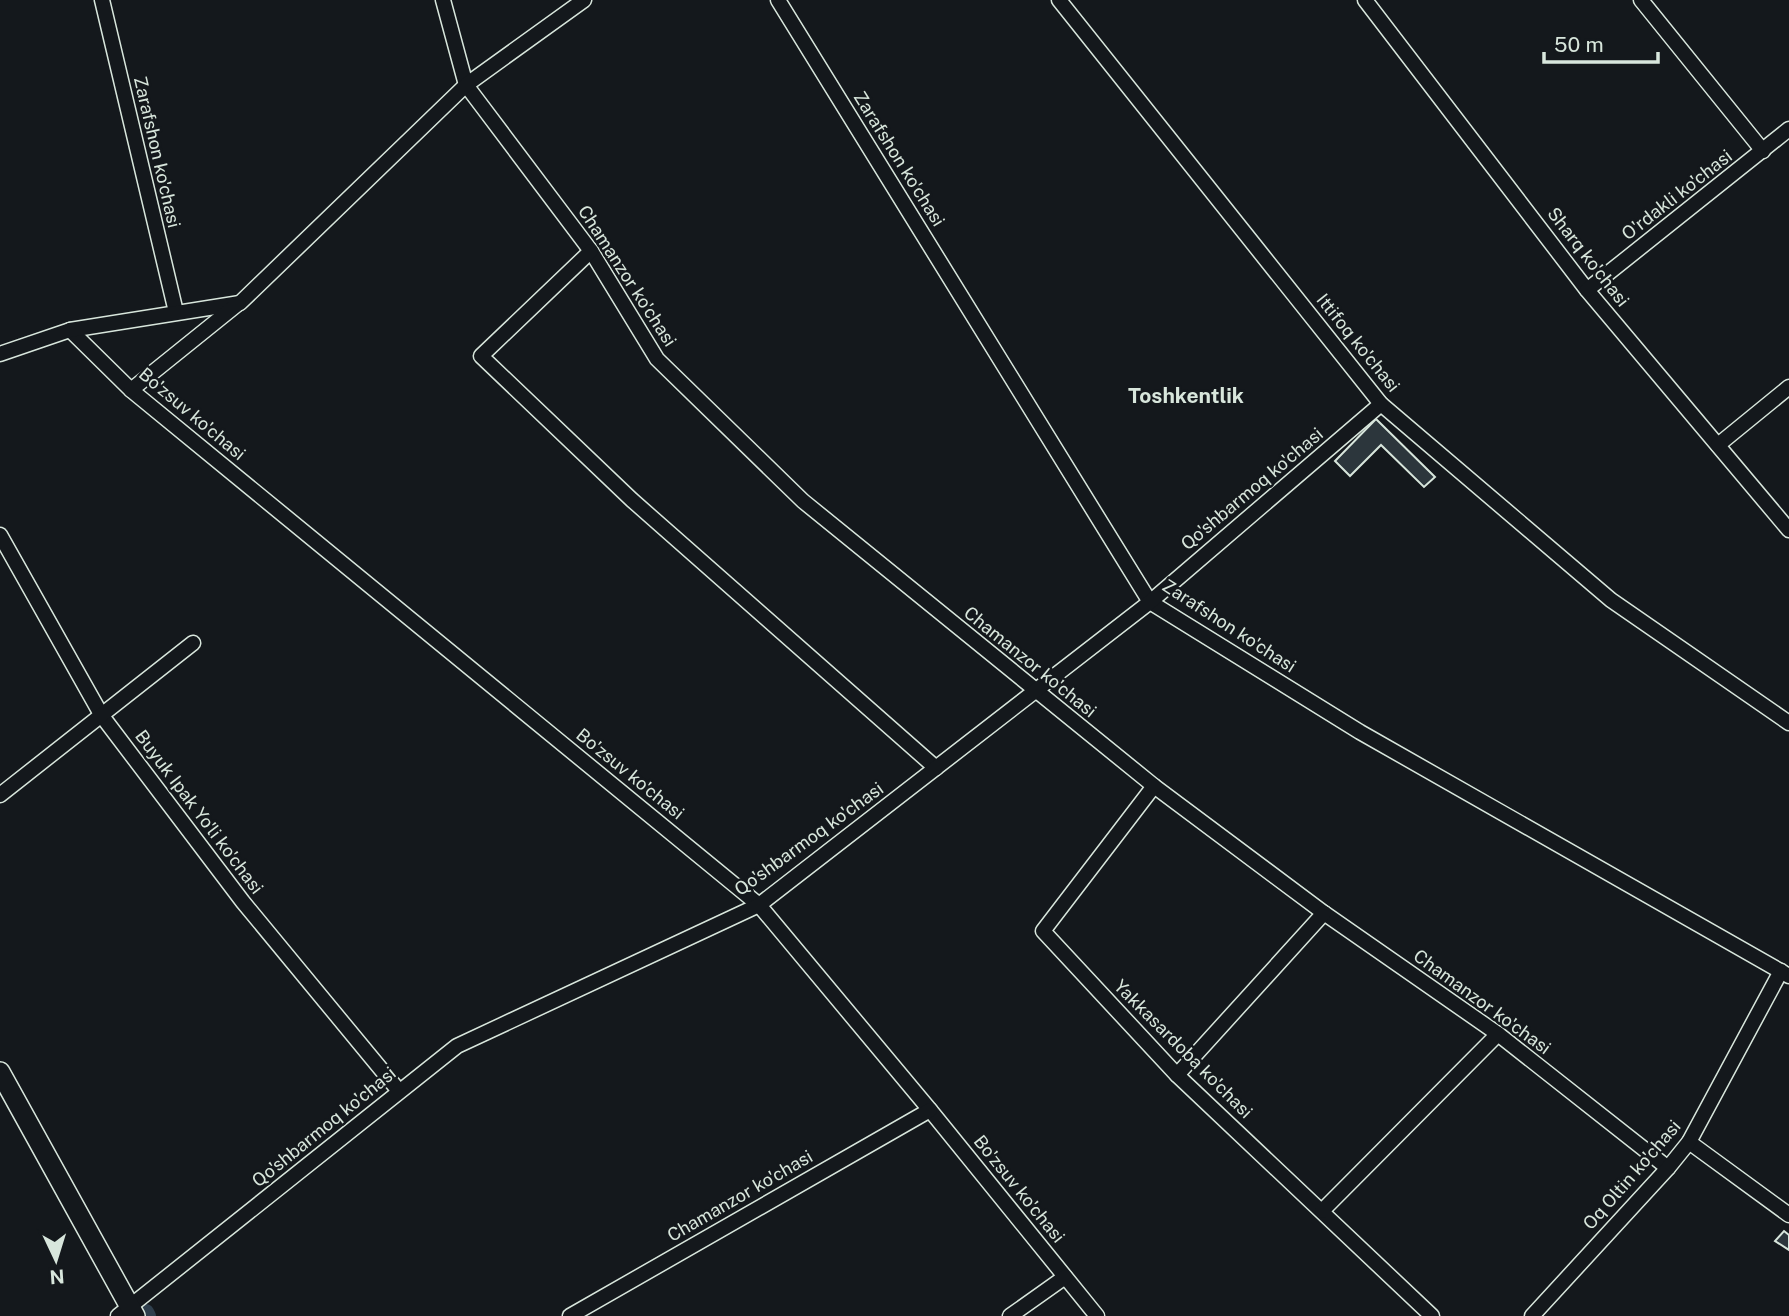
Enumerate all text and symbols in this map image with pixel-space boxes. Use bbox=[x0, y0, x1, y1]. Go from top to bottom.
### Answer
scale bar bbox=[1544, 21, 1658, 65]
text: 50 m bbox=[1554, 32, 1604, 57]
street label: Zarafshon ko'chasi bbox=[130, 74, 185, 230]
street label: Zarafshon ko'chasi bbox=[850, 88, 949, 230]
street label: O'rdakli ko'chasi bbox=[1617, 145, 1736, 244]
street label: Chamanzor ko'chasi bbox=[574, 201, 681, 350]
street label: Sharq ko'chasi bbox=[1543, 203, 1634, 310]
street label: Ittifoq ko'chasi bbox=[1312, 289, 1404, 396]
street label: Bo'zsuv ko'chasi bbox=[135, 363, 250, 464]
district label: Toshkentlik bbox=[1128, 383, 1244, 408]
street label: Qo'shbarmoq ko'chasi bbox=[1176, 423, 1327, 554]
street label: Zarafshon ko'chasi bbox=[1159, 575, 1300, 677]
street label: Chamanzor ko'chasi bbox=[960, 602, 1101, 721]
street label: Bo'zsuv ko'chasi bbox=[572, 724, 688, 823]
street label: Buyuk Ipak Yo'li ko'chasi bbox=[131, 726, 268, 898]
street label: Qo'shbarmoq ko'chasi bbox=[730, 778, 887, 900]
street label: Chamanzor ko'chasi bbox=[1410, 945, 1555, 1058]
street label: Yakkasardoba ko'chasi bbox=[1110, 975, 1257, 1122]
street label: Qo'shbarmoq ko'chasi bbox=[248, 1062, 400, 1191]
street label: Oq Oltin ko'chasi bbox=[1578, 1116, 1685, 1234]
street label: Bo'zsuv ko'chasi bbox=[970, 1131, 1069, 1247]
street label: Chamanzor ko'chasi bbox=[663, 1145, 816, 1246]
north arrow bbox=[21, 1225, 91, 1295]
text: N bbox=[49, 1265, 65, 1288]

